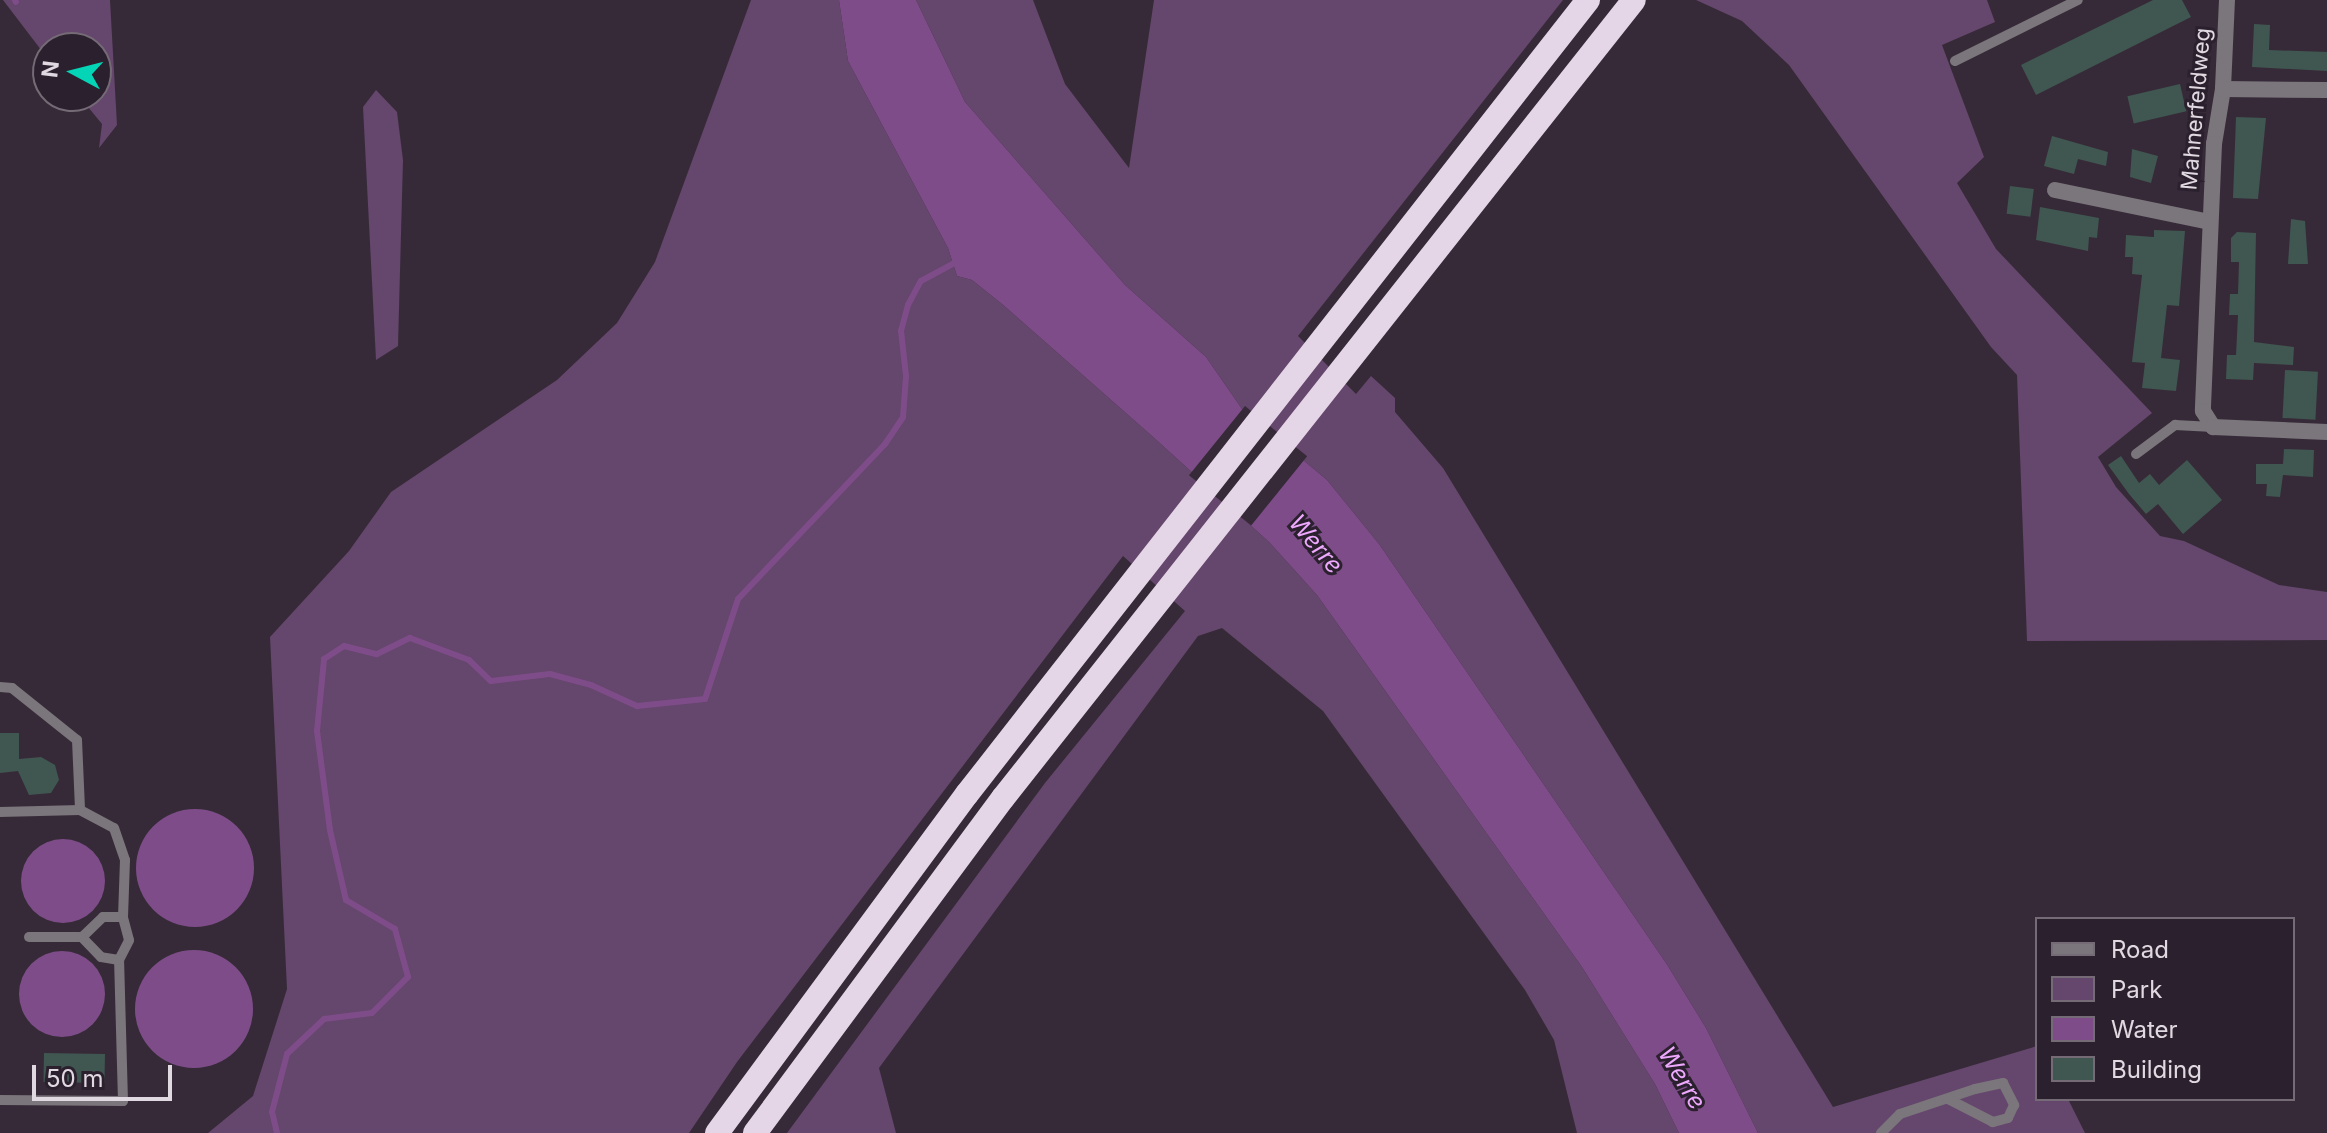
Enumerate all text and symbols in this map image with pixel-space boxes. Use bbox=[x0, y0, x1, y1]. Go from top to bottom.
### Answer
street label: Mahnerfeldweg bbox=[2176, 27, 2216, 191]
north arrow bbox=[32, 32, 112, 112]
text: N bbox=[36, 59, 64, 79]
water label: Werre bbox=[1283, 509, 1349, 579]
legend bbox=[2035, 917, 2295, 1101]
text: Road bbox=[2111, 935, 2169, 964]
text: Park bbox=[2111, 975, 2162, 1004]
text: Water bbox=[2111, 1015, 2178, 1044]
water label: Werre bbox=[1652, 1041, 1712, 1115]
scale bar bbox=[36, 1049, 176, 1099]
text: Building bbox=[2111, 1055, 2202, 1084]
text: 50 m bbox=[46, 1064, 104, 1093]

